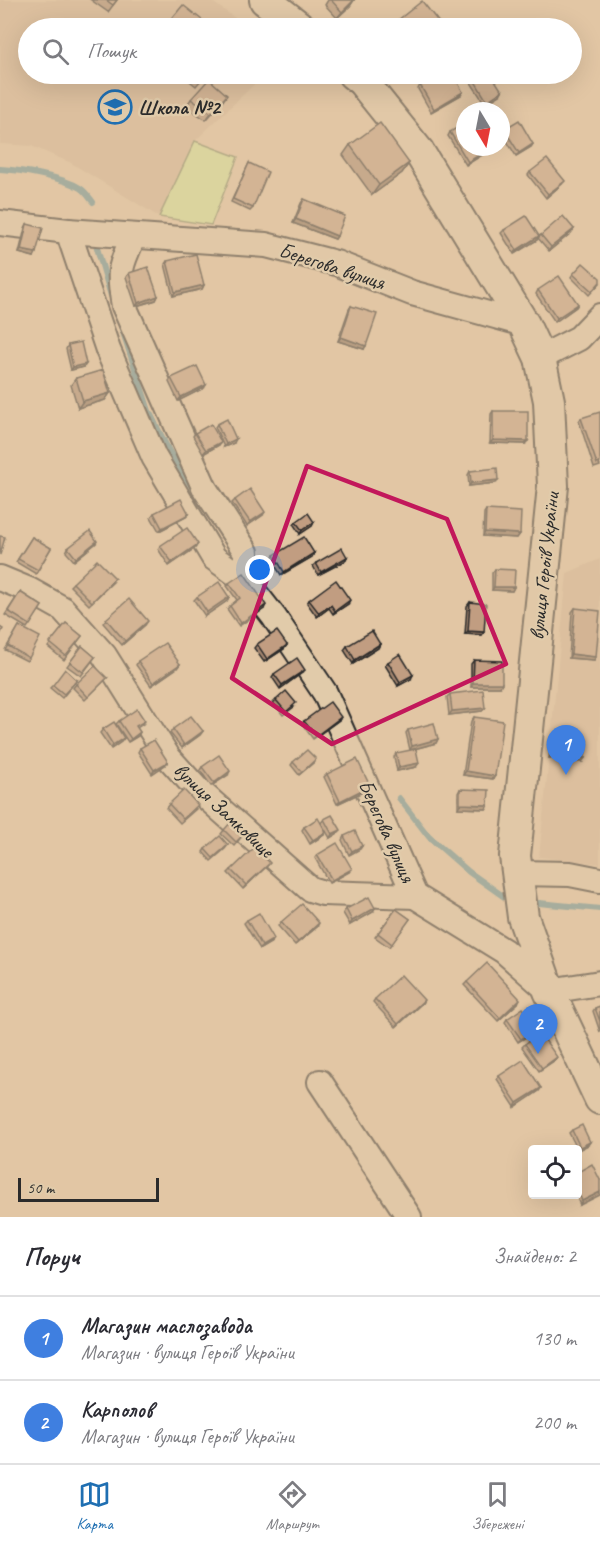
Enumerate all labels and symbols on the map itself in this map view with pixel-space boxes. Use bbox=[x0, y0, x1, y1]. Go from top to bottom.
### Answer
school or university icon: Школа №2 bbox=[97, 89, 133, 125]
place label: Школа №2 bbox=[138, 94, 223, 120]
north arrow bbox=[456, 102, 510, 156]
street label: Берегова вулиця bbox=[276, 237, 389, 296]
street label: вулиця Героїв України bbox=[523, 490, 565, 641]
your location bbox=[245, 555, 274, 584]
pin: 1 bbox=[546, 726, 586, 775]
street label: вулиця Замковище bbox=[168, 757, 281, 865]
street label: Берегова вулиця bbox=[353, 776, 422, 888]
pin: 2 bbox=[518, 1004, 558, 1054]
scale bar bbox=[18, 1175, 159, 1202]

